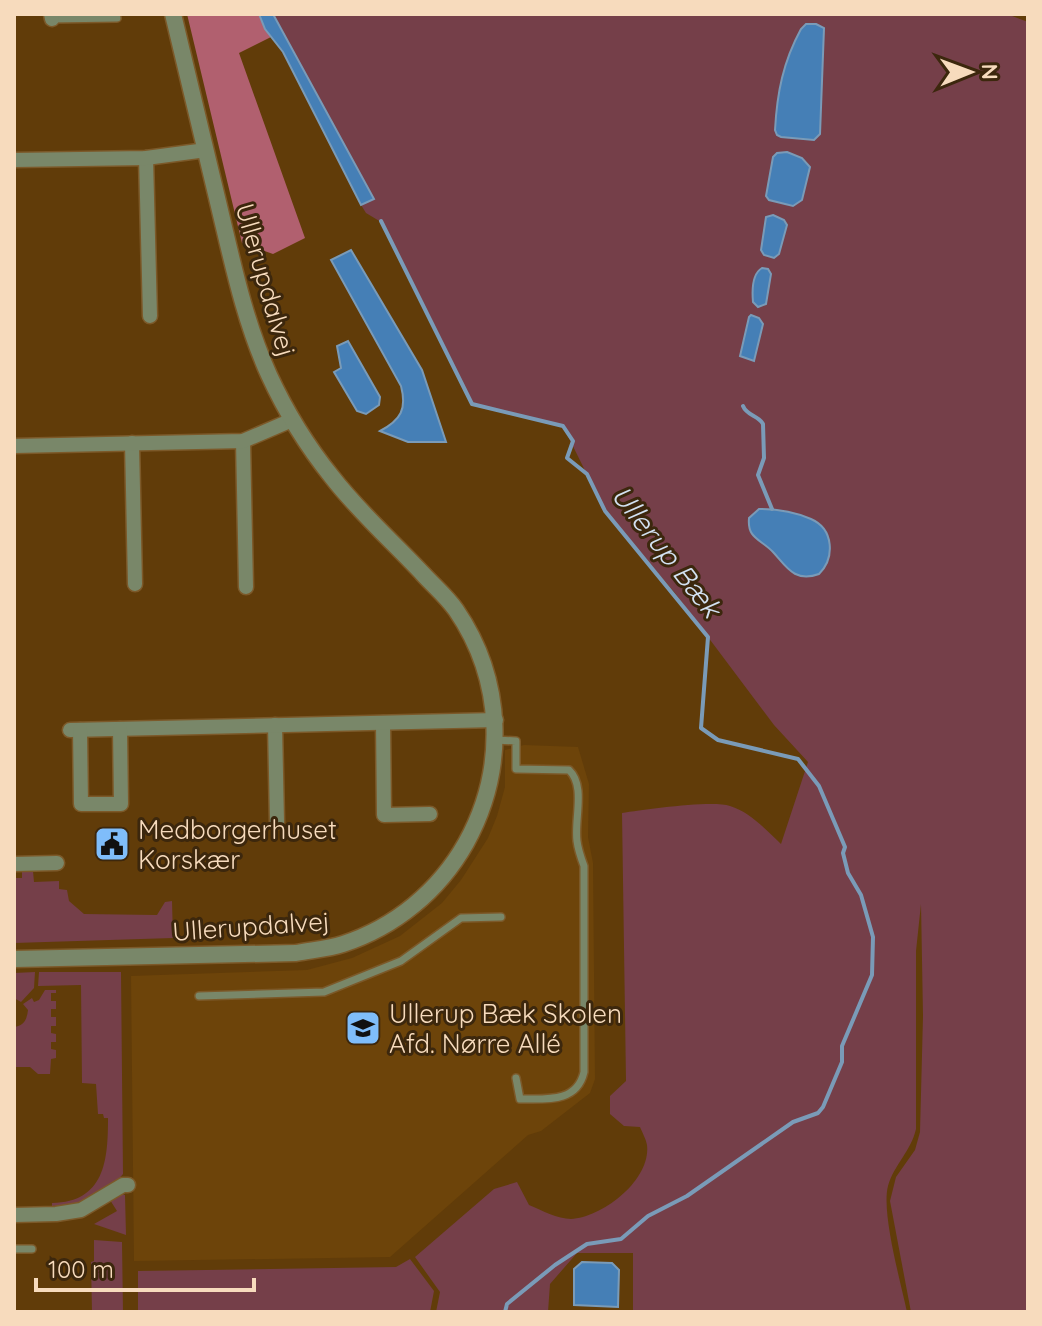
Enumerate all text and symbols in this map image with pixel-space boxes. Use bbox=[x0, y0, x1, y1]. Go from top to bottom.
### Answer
north arrow bbox=[930, 32, 1010, 112]
text: N bbox=[976, 63, 1004, 80]
street label: Ullerupdalvej bbox=[228, 200, 304, 360]
water label: Ullerup Bæk bbox=[605, 478, 731, 626]
place label: Medborgerhuset Korskær bbox=[138, 813, 337, 876]
public building icon: Medborgerhuset Korskær bbox=[93, 825, 131, 863]
street label: Ullerupdalvej bbox=[171, 904, 331, 948]
place label: Ullerup Bæk Skolen Afd. Nørre Allé bbox=[389, 997, 622, 1060]
school or university icon: Ullerup Bæk Skolen Afd. Nørre Allé bbox=[344, 1009, 382, 1047]
scale bar bbox=[36, 1242, 254, 1292]
text: 100 m bbox=[48, 1254, 114, 1284]

